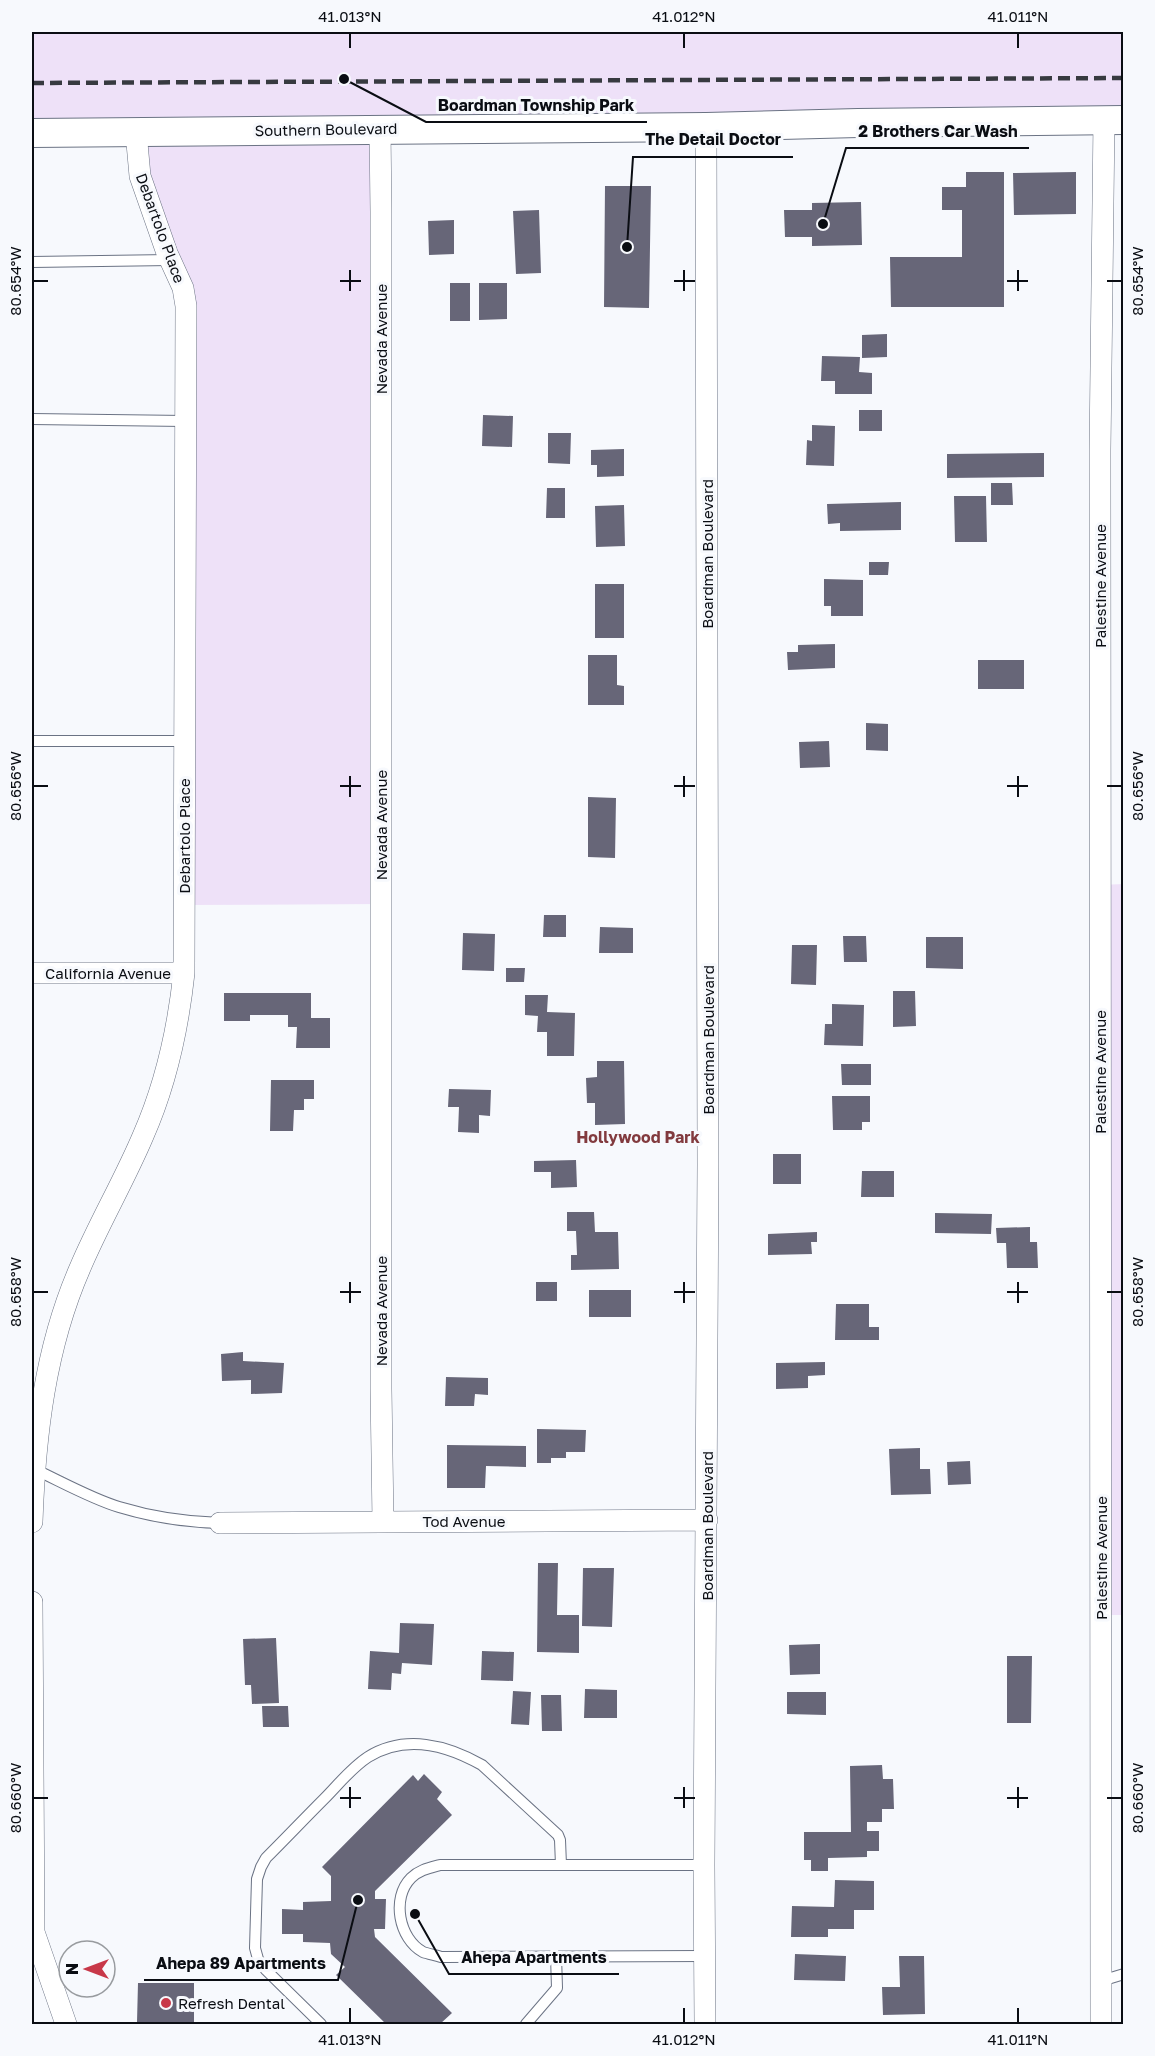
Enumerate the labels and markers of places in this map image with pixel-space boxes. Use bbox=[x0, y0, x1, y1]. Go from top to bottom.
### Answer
callout: Boardman Township Park bbox=[426, 88, 647, 122]
callout: 2 Brothers Car Wash bbox=[846, 114, 1029, 148]
callout: The Detail Doctor bbox=[633, 123, 793, 157]
callout: Ahepa Apartments bbox=[449, 1940, 619, 1974]
callout: Ahepa 89 Apartments bbox=[144, 1946, 338, 1980]
place label: Refresh Dental bbox=[178, 1994, 285, 2012]
marker: Refresh Dental bbox=[159, 1996, 173, 2010]

